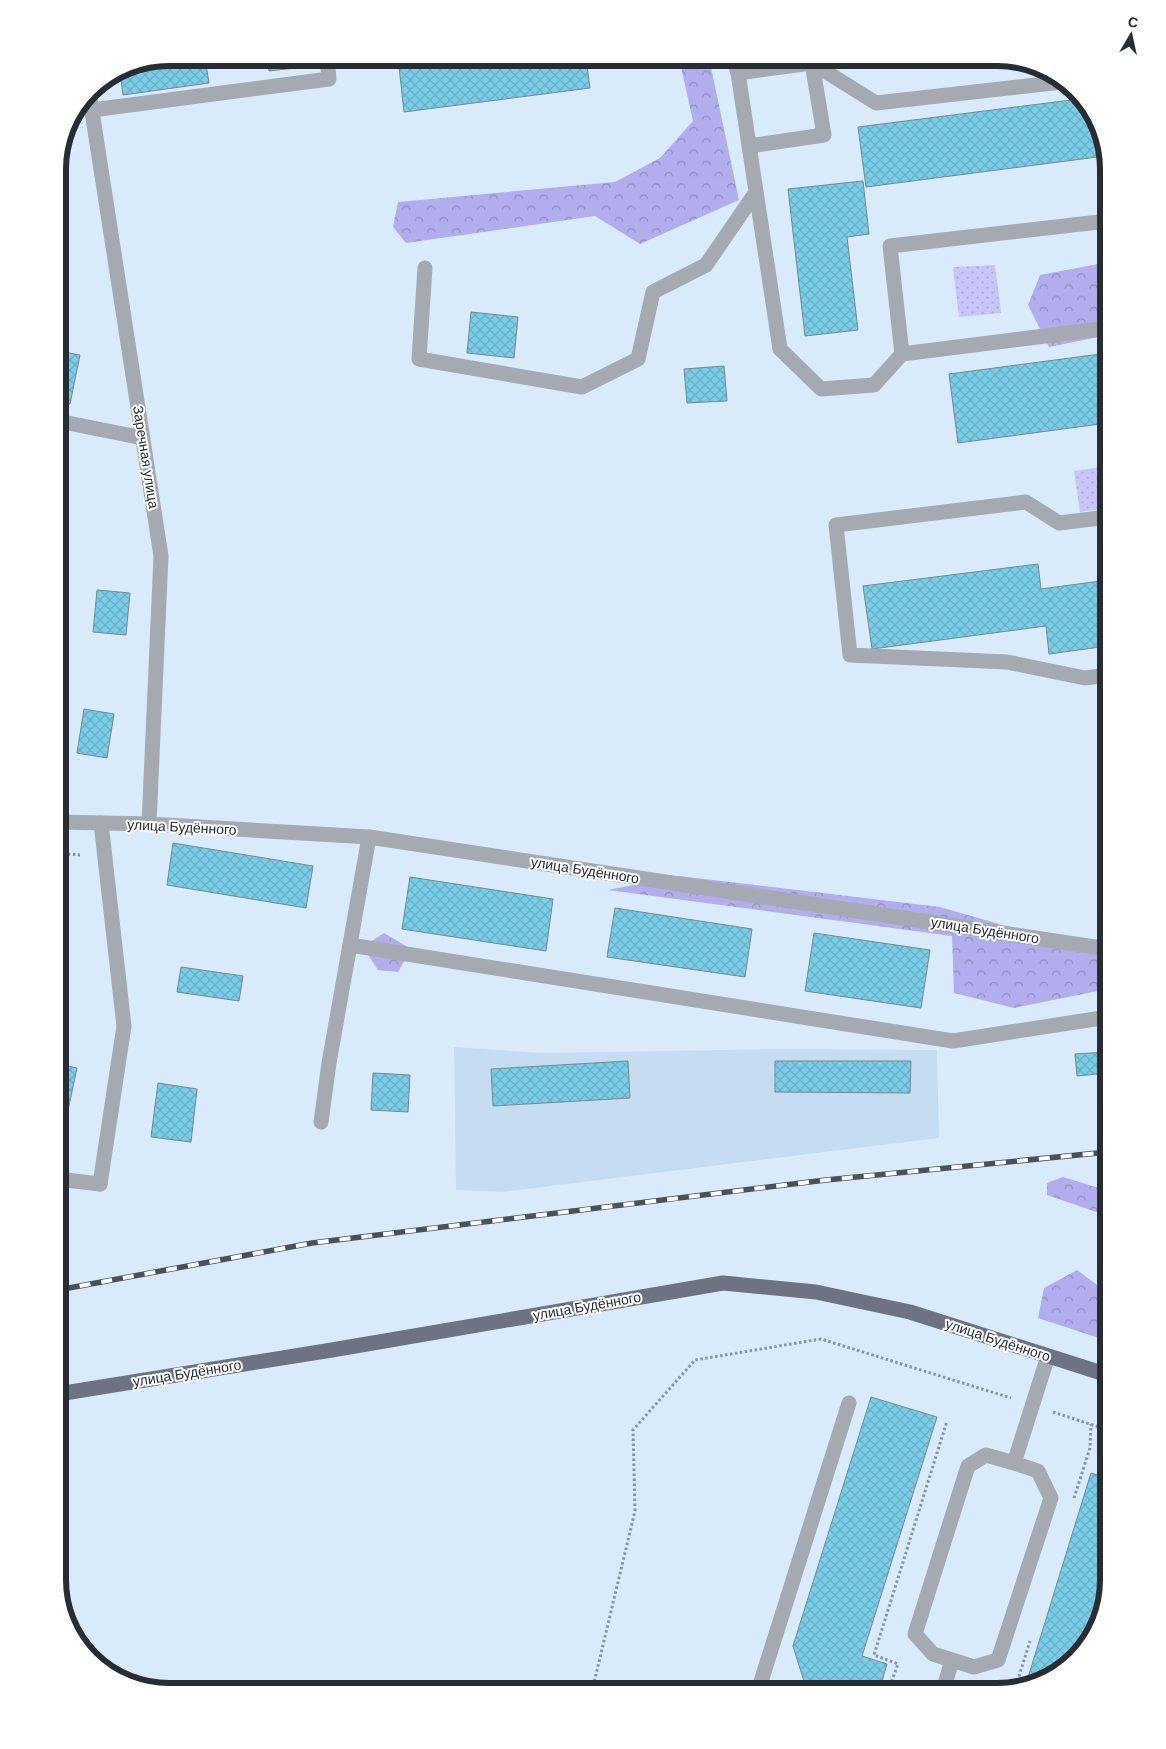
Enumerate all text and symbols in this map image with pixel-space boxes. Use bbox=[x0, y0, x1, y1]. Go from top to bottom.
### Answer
north arrow bbox=[1106, 10, 1156, 60]
text: С bbox=[1127, 12, 1139, 32]
street label: Заречная улица bbox=[129, 404, 163, 510]
street label: улица Будённого bbox=[127, 815, 237, 839]
street label: улица Будённого bbox=[530, 853, 641, 887]
street label: улица Будённого bbox=[930, 913, 1041, 947]
street label: улица Будённого bbox=[532, 1288, 643, 1324]
street label: улица Будённого bbox=[943, 1315, 1053, 1366]
street label: улица Будённого bbox=[132, 1356, 243, 1390]

